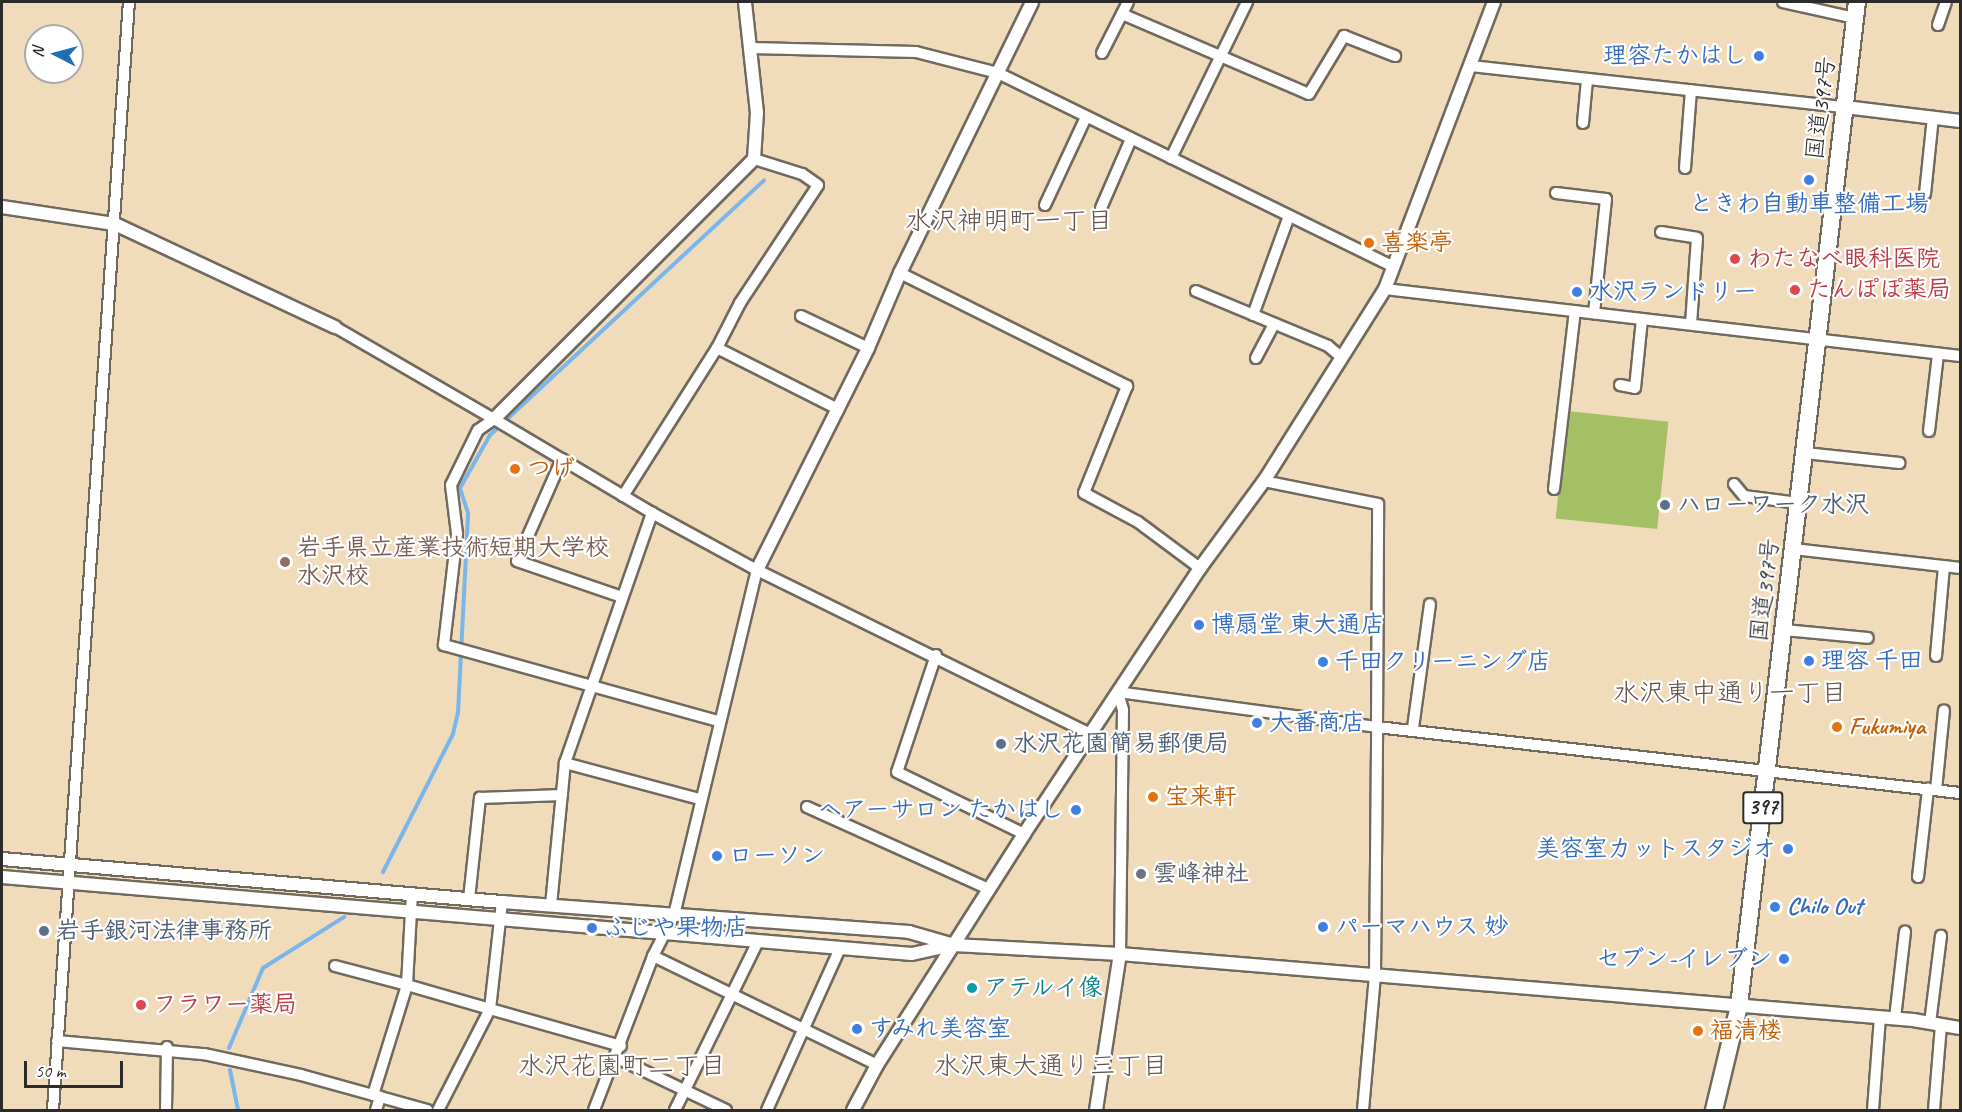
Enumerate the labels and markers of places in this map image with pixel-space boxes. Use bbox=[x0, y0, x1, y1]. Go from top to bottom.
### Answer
place label: 理容たかはし bbox=[1603, 42, 1747, 70]
marker: 理容たかはし bbox=[1752, 49, 1766, 63]
marker: ときわ自動車整備工場 bbox=[1802, 173, 1816, 187]
place label: ときわ自動車整備工場 bbox=[1689, 190, 1929, 218]
place label: 喜楽亭 bbox=[1381, 229, 1453, 257]
marker: 喜楽亭 bbox=[1362, 236, 1376, 250]
place label: わたなべ眼科医院 bbox=[1748, 245, 1940, 273]
marker: わたなべ眼科医院 bbox=[1726, 250, 1744, 268]
place label: たんぽぽ薬局 bbox=[1807, 276, 1951, 304]
place label: 水沢ランドリー bbox=[1589, 278, 1757, 306]
marker: たんぽぽ薬局 bbox=[1788, 283, 1802, 297]
marker: 水沢ランドリー bbox=[1570, 285, 1584, 299]
place label: つげ bbox=[527, 455, 575, 483]
marker: つげ bbox=[508, 462, 522, 476]
place label: ハローワーク水沢 bbox=[1677, 491, 1869, 519]
marker: ハローワーク水沢 bbox=[1658, 498, 1672, 512]
place label: 岩手県立産業技術短期大学校 水沢校 bbox=[297, 534, 609, 590]
marker: 岩手県立産業技術短期大学校 水沢校 bbox=[278, 555, 292, 569]
place label: 博扇堂 東大通店 bbox=[1211, 611, 1385, 639]
marker: 博扇堂 東大通店 bbox=[1192, 618, 1206, 632]
place label: 理容 千田 bbox=[1821, 647, 1923, 675]
place label: 千田クリーニング店 bbox=[1335, 648, 1551, 676]
marker: 理容 千田 bbox=[1802, 654, 1816, 668]
marker: 千田クリーニング店 bbox=[1316, 655, 1330, 669]
place label: 大番商店 bbox=[1269, 709, 1365, 737]
place label: Fukumiya bbox=[1849, 713, 1925, 741]
marker: 大番商店 bbox=[1250, 716, 1264, 730]
marker: Fukumiya bbox=[1830, 720, 1844, 734]
place label: 水沢花園簡易郵便局 bbox=[1013, 730, 1229, 758]
marker: 水沢花園簡易郵便局 bbox=[994, 737, 1008, 751]
place label: 宝来軒 bbox=[1165, 783, 1237, 811]
marker: 宝来軒 bbox=[1146, 790, 1160, 804]
place label: ヘアーサロン たかはし bbox=[819, 796, 1064, 824]
marker: ヘアーサロン たかはし bbox=[1069, 803, 1083, 817]
place label: 美容室カットスタジオ bbox=[1536, 835, 1776, 863]
place label: ローソン bbox=[729, 842, 825, 870]
marker: 美容室カットスタジオ bbox=[1781, 842, 1795, 856]
marker: ローソン bbox=[710, 849, 724, 863]
place label: 雲峰神社 bbox=[1153, 860, 1249, 888]
marker: 雲峰神社 bbox=[1134, 867, 1148, 881]
place label: Chilo Out bbox=[1787, 893, 1862, 921]
marker: Chilo Out bbox=[1768, 900, 1782, 914]
place label: パーマハウス 妙 bbox=[1335, 913, 1509, 941]
place label: ふじや果物店 bbox=[604, 914, 748, 942]
place label: 岩手銀河法律事務所 bbox=[56, 917, 272, 945]
marker: パーマハウス 妙 bbox=[1316, 920, 1330, 934]
marker: ふじや果物店 bbox=[585, 921, 599, 935]
marker: 岩手銀河法律事務所 bbox=[37, 924, 51, 938]
place label: セブン-イレブン bbox=[1596, 945, 1772, 973]
marker: セブン-イレブン bbox=[1777, 952, 1791, 966]
place label: アテルイ像 bbox=[984, 974, 1104, 1002]
marker: アテルイ像 bbox=[965, 981, 979, 995]
place label: フラワー薬局 bbox=[153, 991, 297, 1019]
marker: フラワー薬局 bbox=[134, 998, 148, 1012]
place label: すみれ美容室 bbox=[869, 1015, 1013, 1043]
place label: 福清楼 bbox=[1710, 1017, 1782, 1045]
marker: すみれ美容室 bbox=[850, 1022, 864, 1036]
marker: 福清楼 bbox=[1691, 1024, 1705, 1038]

